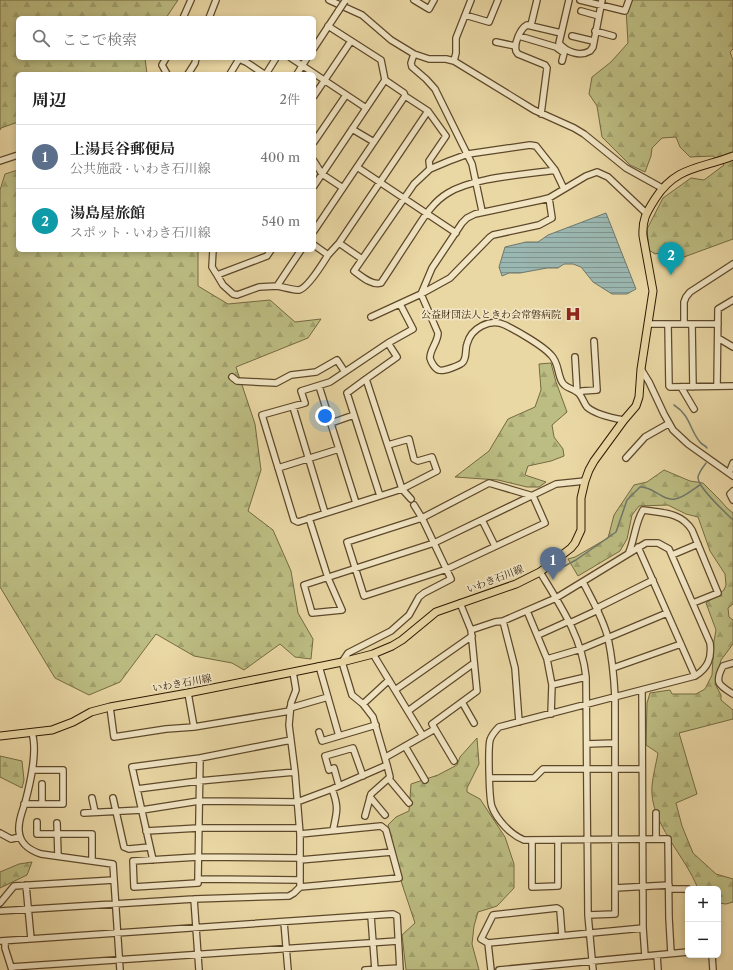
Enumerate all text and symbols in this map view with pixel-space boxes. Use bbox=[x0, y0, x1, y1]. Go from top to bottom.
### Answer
search box bbox=[16, 16, 316, 60]
icon: search bbox=[30, 27, 52, 49]
text: ここで検索 bbox=[62, 30, 137, 49]
text: 周辺 bbox=[32, 90, 66, 110]
text: 2件 bbox=[280, 91, 300, 107]
text: 上湯長谷郵便局 bbox=[70, 139, 175, 158]
text: 1 bbox=[42, 149, 48, 165]
text: 400 m bbox=[260, 149, 300, 165]
text: 公共施設 · いわき石川線 bbox=[70, 160, 211, 176]
text: 湯島屋旅館 bbox=[70, 203, 145, 222]
text: 2 bbox=[41, 213, 49, 229]
text: 540 m bbox=[262, 213, 300, 229]
text: スポット · いわき石川線 bbox=[70, 224, 211, 240]
pin: 2 bbox=[658, 242, 684, 275]
hospital icon: 公益財団法人ときわ会常磐病院 bbox=[564, 305, 582, 323]
place label: 公益財団法人ときわ会常磐病院 bbox=[421, 308, 561, 321]
your location bbox=[315, 406, 335, 426]
pin: 1 bbox=[540, 547, 566, 580]
street label: いわき石川線 bbox=[465, 562, 525, 596]
street label: いわき石川線 bbox=[151, 671, 213, 695]
map controls bbox=[685, 886, 721, 958]
button: + bbox=[685, 886, 721, 922]
button: − bbox=[685, 922, 721, 958]

